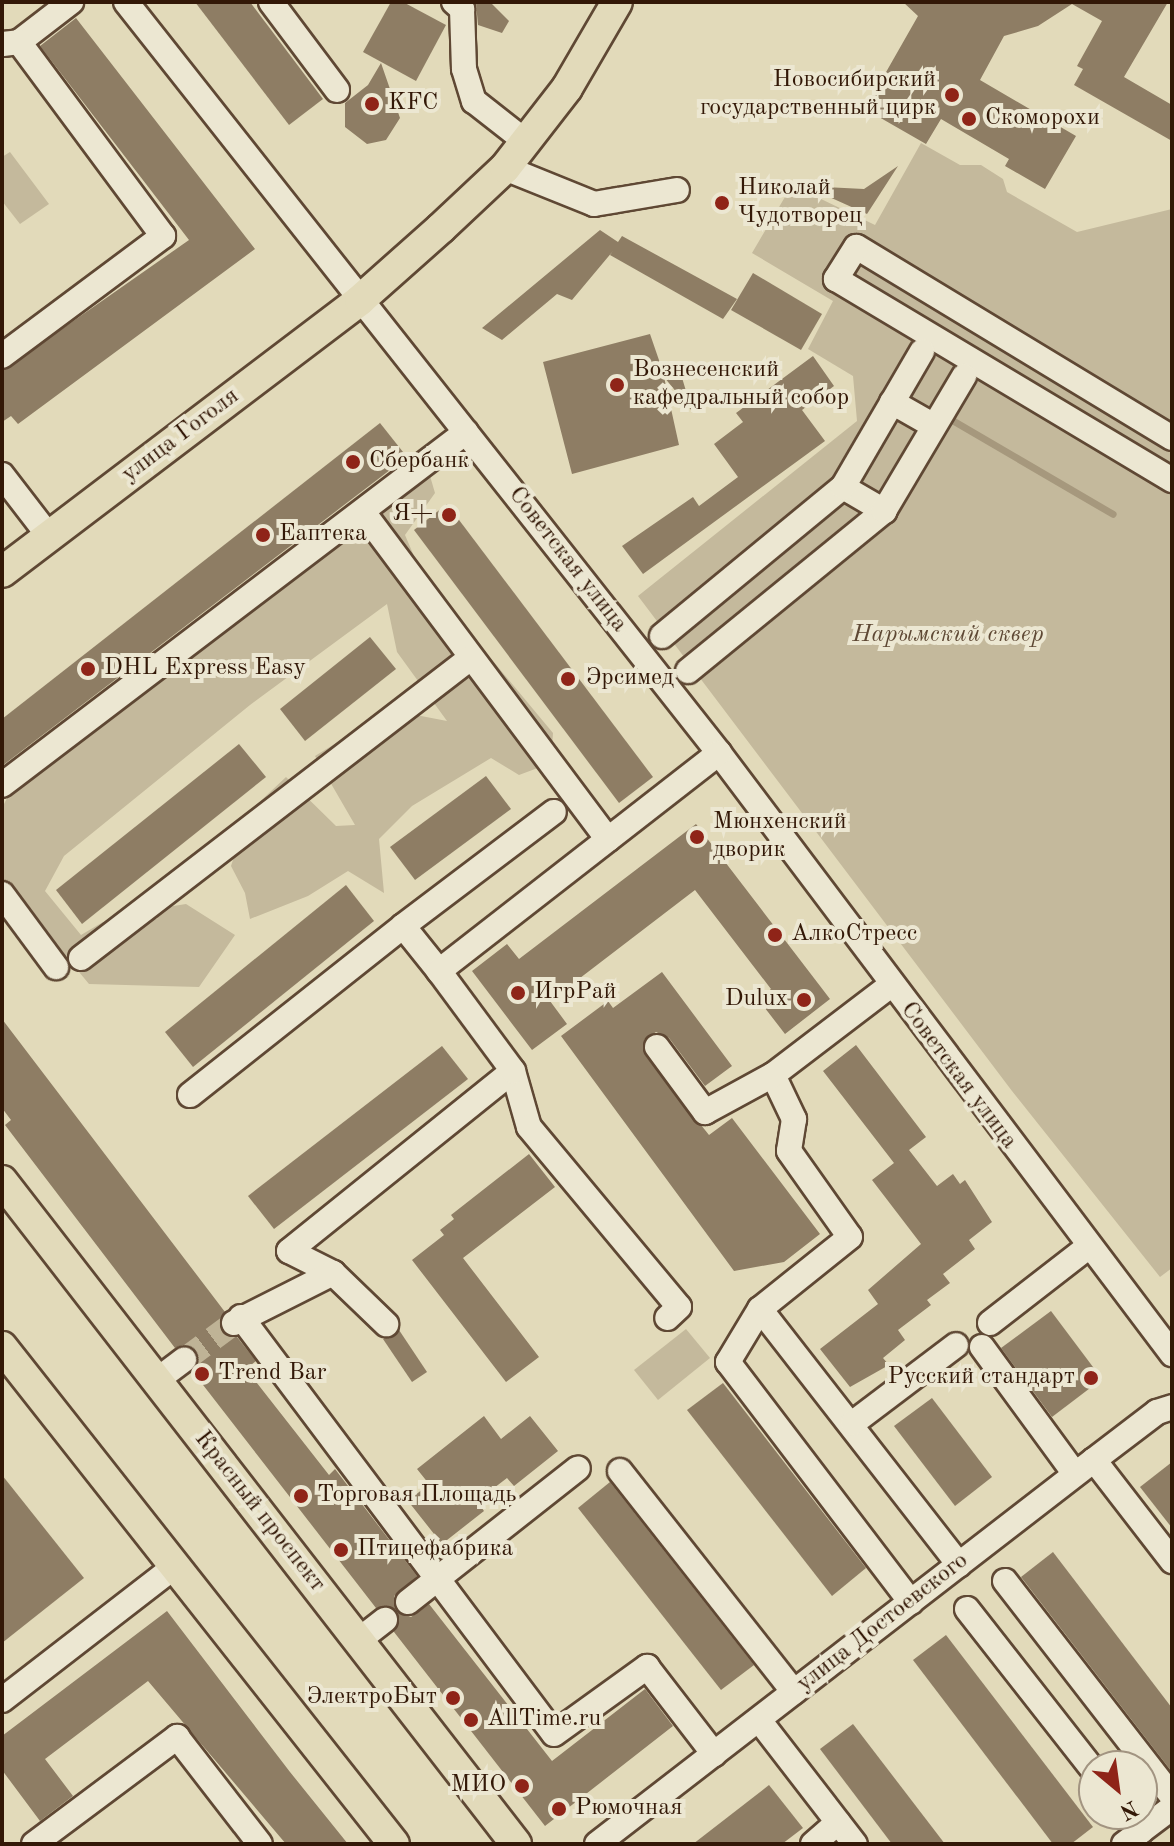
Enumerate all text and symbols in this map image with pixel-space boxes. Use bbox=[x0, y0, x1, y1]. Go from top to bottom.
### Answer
place label: Новосибирский государственный цирк bbox=[700, 67, 936, 123]
marker: Новосибирский государственный цирк bbox=[943, 86, 961, 104]
place label: KFC bbox=[388, 90, 438, 118]
marker: KFC bbox=[363, 95, 381, 113]
place label: Скоморохи bbox=[985, 105, 1100, 133]
marker: Скоморохи bbox=[960, 110, 978, 128]
place label: Николай Чудотворец bbox=[738, 175, 862, 231]
marker: Николай Чудотворец bbox=[713, 194, 731, 212]
place label: Вознесенский кафедральный собор bbox=[633, 357, 849, 413]
marker: Вознесенский кафедральный собор bbox=[608, 376, 626, 394]
street label: улица Гоголя bbox=[117, 382, 245, 490]
place label: Сбербанк bbox=[369, 448, 469, 476]
marker: Сбербанк bbox=[344, 453, 362, 471]
street label: Советская улица bbox=[501, 481, 633, 639]
place label: Я+ bbox=[392, 501, 433, 529]
marker: Я+ bbox=[440, 506, 458, 524]
place label: Еаптека bbox=[279, 521, 367, 549]
marker: Еаптека bbox=[254, 526, 272, 544]
park label: Нарымский сквер bbox=[852, 622, 1044, 650]
place label: DHL Express Easy bbox=[104, 655, 306, 683]
marker: DHL Express Easy bbox=[79, 660, 97, 678]
place label: Эрсимед bbox=[586, 665, 674, 693]
marker: Эрсимед bbox=[557, 668, 579, 690]
place label: Мюнхенский дворик bbox=[713, 809, 847, 865]
marker: Мюнхенский дворик bbox=[688, 828, 706, 846]
place label: АлкоСтресс bbox=[791, 921, 917, 949]
marker: АлкоСтресс bbox=[766, 926, 784, 944]
place label: ИгрРай bbox=[534, 979, 616, 1007]
marker: ИгрРай bbox=[509, 984, 527, 1002]
place label: Dulux bbox=[725, 986, 788, 1014]
marker: Dulux bbox=[795, 991, 813, 1009]
street label: Советская улица bbox=[893, 997, 1023, 1155]
place label: Trend Bar bbox=[218, 1360, 326, 1388]
place label: Русский стандарт bbox=[887, 1364, 1075, 1392]
marker: Trend Bar bbox=[193, 1365, 211, 1383]
marker: Русский стандарт bbox=[1082, 1369, 1100, 1387]
street label: Красный проспект bbox=[187, 1426, 331, 1598]
place label: Торговая Площадь bbox=[317, 1482, 516, 1510]
marker: Торговая Площадь bbox=[292, 1487, 310, 1505]
place label: Птицефабрика bbox=[357, 1536, 513, 1564]
marker: Птицефабрика bbox=[332, 1541, 350, 1559]
street label: улица Достоевского bbox=[792, 1547, 974, 1699]
place label: ЭлектроБыт bbox=[307, 1684, 437, 1712]
marker: ЭлектроБыт bbox=[444, 1689, 462, 1707]
place label: AllTime.ru bbox=[487, 1706, 601, 1734]
marker: AllTime.ru bbox=[462, 1711, 480, 1729]
north arrow bbox=[1078, 1750, 1158, 1830]
place label: МИО bbox=[451, 1772, 506, 1800]
marker: МИО bbox=[513, 1777, 531, 1795]
place label: Рюмочная bbox=[575, 1795, 682, 1823]
text: N bbox=[1116, 1796, 1141, 1823]
marker: Рюмочная bbox=[550, 1800, 568, 1818]

